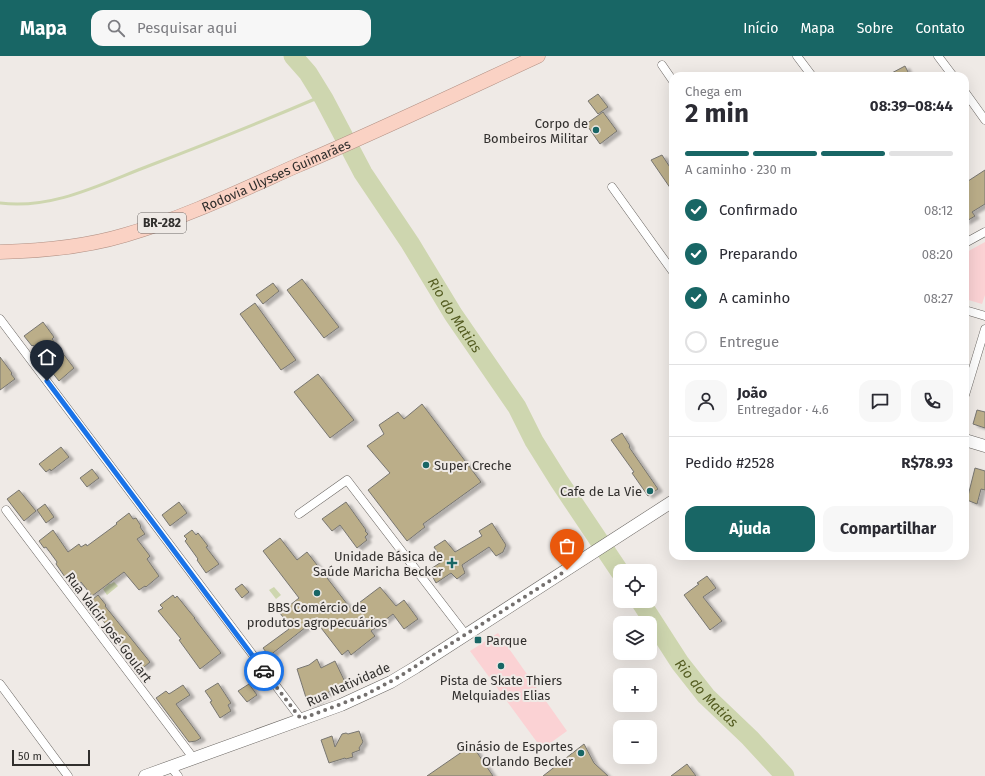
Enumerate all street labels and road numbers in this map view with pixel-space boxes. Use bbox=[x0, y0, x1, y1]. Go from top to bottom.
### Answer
street label: Rodovia Ulysses Guimarães bbox=[199, 136, 353, 215]
road number: BR-282 bbox=[138, 213, 186, 233]
street label: Rua Valcir José Goulart bbox=[62, 569, 155, 685]
street label: Rua Natividade bbox=[304, 659, 392, 710]

